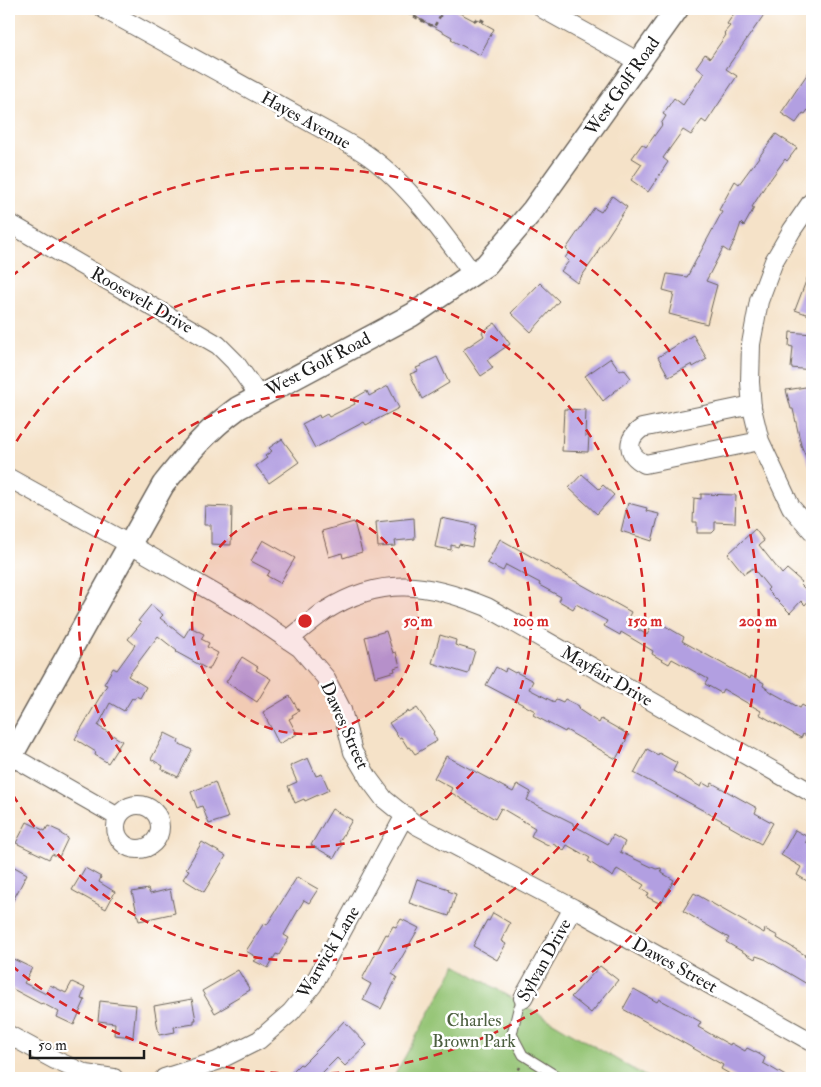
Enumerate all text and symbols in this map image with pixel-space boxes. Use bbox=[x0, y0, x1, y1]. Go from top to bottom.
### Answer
street label: West Golf Road bbox=[579, 32, 665, 141]
street label: Hayes Avenue bbox=[257, 86, 355, 155]
street label: Roosevelt Drive bbox=[87, 262, 197, 339]
street label: West Golf Road bbox=[261, 327, 375, 402]
centre of rings bbox=[296, 612, 314, 630]
text: 50 m bbox=[404, 612, 433, 631]
text: 100 m bbox=[513, 612, 549, 631]
text: 150 m bbox=[628, 612, 662, 631]
text: 200 m bbox=[739, 612, 777, 631]
street label: Mayfair Drive bbox=[557, 641, 657, 712]
street label: Dawes Street bbox=[315, 678, 374, 773]
street label: Warwick Lane bbox=[291, 902, 365, 1003]
street label: Sylvan Drive bbox=[512, 914, 577, 1006]
street label: Dawes Street bbox=[628, 933, 721, 998]
park label: Charles Brown Park bbox=[432, 1009, 516, 1053]
scale bar bbox=[30, 1027, 144, 1059]
text: 50 m bbox=[38, 1036, 67, 1055]

